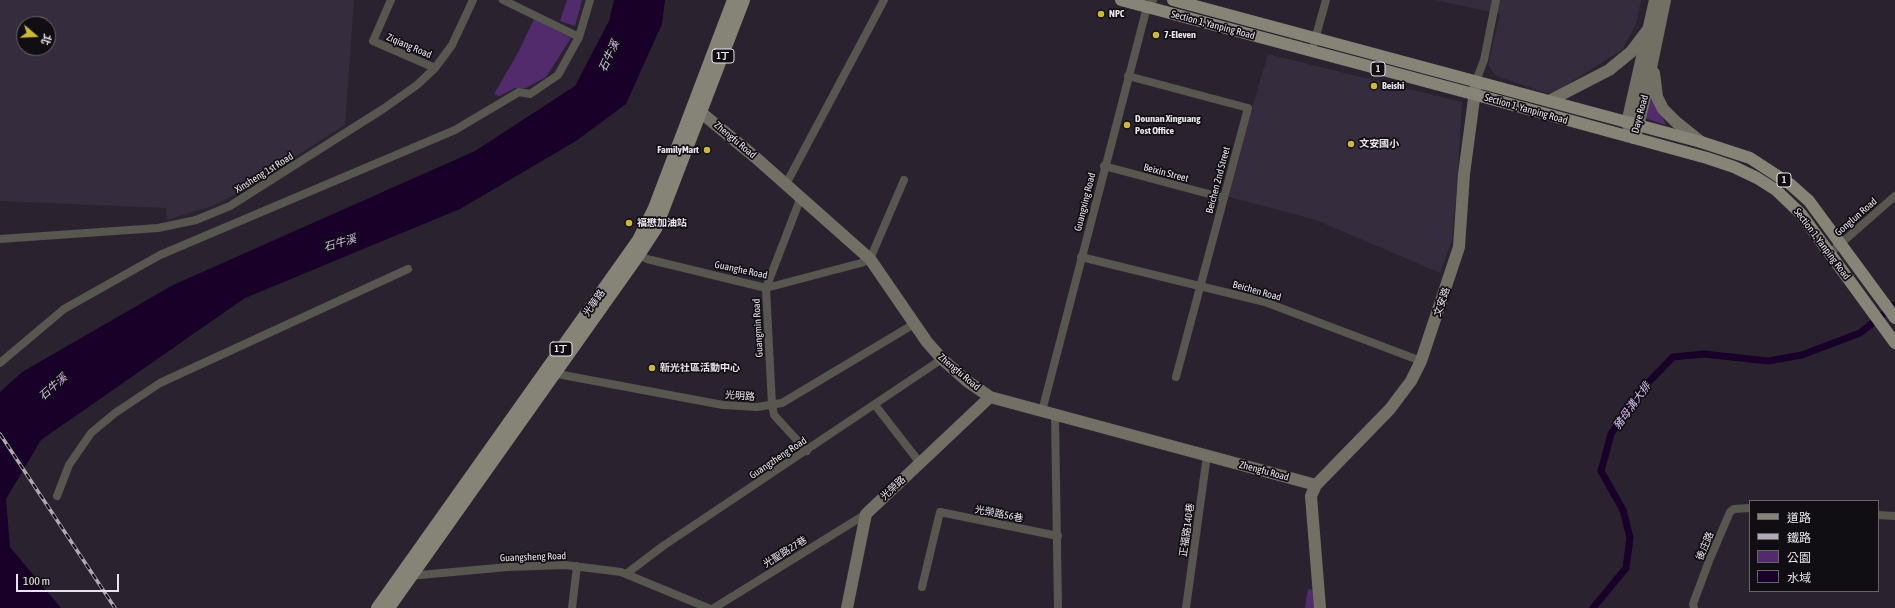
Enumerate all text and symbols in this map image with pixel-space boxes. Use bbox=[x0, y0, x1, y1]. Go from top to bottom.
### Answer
place label: NPC bbox=[1109, 8, 1124, 20]
street label: Section 1, Yanping Road bbox=[1170, 8, 1256, 42]
marker: NPC bbox=[1096, 9, 1106, 19]
north arrow bbox=[16, 16, 56, 56]
place label: 7-Eleven bbox=[1164, 29, 1196, 41]
marker: 7-Eleven bbox=[1151, 30, 1161, 40]
street label: Ziqiang Road bbox=[385, 31, 433, 61]
text: 北 bbox=[39, 32, 54, 47]
water label: 石牛溪 bbox=[596, 38, 622, 74]
road number: 1丁 bbox=[712, 49, 734, 63]
road number: 1 bbox=[1371, 62, 1385, 76]
place label: Beishi bbox=[1382, 80, 1404, 92]
marker: Beishi bbox=[1369, 81, 1379, 91]
street label: Section 1, Yanping Road bbox=[1483, 91, 1569, 127]
street label: Daye Road bbox=[1629, 93, 1651, 135]
place label: Dounan Xinguang Post Office bbox=[1135, 113, 1200, 136]
street label: Zhengfu Road bbox=[712, 119, 758, 161]
marker: Dounan Xinguang Post Office bbox=[1122, 120, 1132, 130]
place label: 文安國小 bbox=[1359, 138, 1399, 150]
marker: 文安國小 bbox=[1346, 139, 1356, 149]
place label: FamilyMart bbox=[657, 144, 699, 156]
marker: FamilyMart bbox=[702, 145, 712, 155]
street label: Beichen 2nd Street bbox=[1203, 145, 1233, 215]
street label: Xinsheng 1st Road bbox=[233, 150, 295, 196]
street label: Beixin Street bbox=[1142, 161, 1190, 185]
street label: Guangxing Road bbox=[1072, 171, 1098, 233]
road number: 1 bbox=[1777, 173, 1791, 187]
street label: Gonglun Road bbox=[1832, 195, 1880, 239]
street label: Section 1, Yanping Road bbox=[1791, 206, 1853, 282]
place label: 福懋加油站 bbox=[637, 217, 687, 229]
marker: 福懋加油站 bbox=[624, 218, 634, 228]
water label: 石牛溪 bbox=[322, 232, 358, 254]
street label: Guanghe Road bbox=[713, 259, 769, 281]
street label: Beichen Road bbox=[1231, 278, 1283, 304]
street label: 文安路 bbox=[1431, 286, 1453, 318]
street label: 光華路 bbox=[580, 287, 608, 319]
street label: Guangmin Road bbox=[750, 298, 766, 358]
road number: 1丁 bbox=[550, 342, 572, 356]
street label: Zhengfu Road bbox=[936, 351, 982, 393]
place label: 新光社區活動中心 bbox=[660, 362, 740, 374]
marker: 新光社區活動中心 bbox=[647, 363, 657, 373]
water label: 石牛溪 bbox=[36, 371, 70, 403]
water label: 豬母溝大排 bbox=[1610, 380, 1654, 432]
street label: 光明路 bbox=[725, 389, 755, 403]
street label: Guangzheng Road bbox=[747, 434, 809, 482]
street label: Zhengfu Road bbox=[1238, 459, 1290, 483]
street label: 光榮路 bbox=[878, 473, 908, 503]
legend bbox=[1749, 500, 1879, 592]
street label: 正福路140巷 bbox=[1177, 502, 1197, 558]
street label: 光榮路56巷 bbox=[974, 503, 1024, 525]
text: 道路 bbox=[1787, 511, 1811, 525]
street label: 後庄路 bbox=[1694, 530, 1716, 562]
text: 鐵路 bbox=[1787, 531, 1811, 545]
street label: 光聖路27巷 bbox=[761, 534, 809, 570]
street label: Guangsheng Road bbox=[500, 550, 566, 564]
text: 公園 bbox=[1787, 551, 1811, 565]
scale bar bbox=[18, 566, 121, 592]
text: 水域 bbox=[1787, 571, 1811, 585]
text: 100 m bbox=[23, 574, 50, 588]

